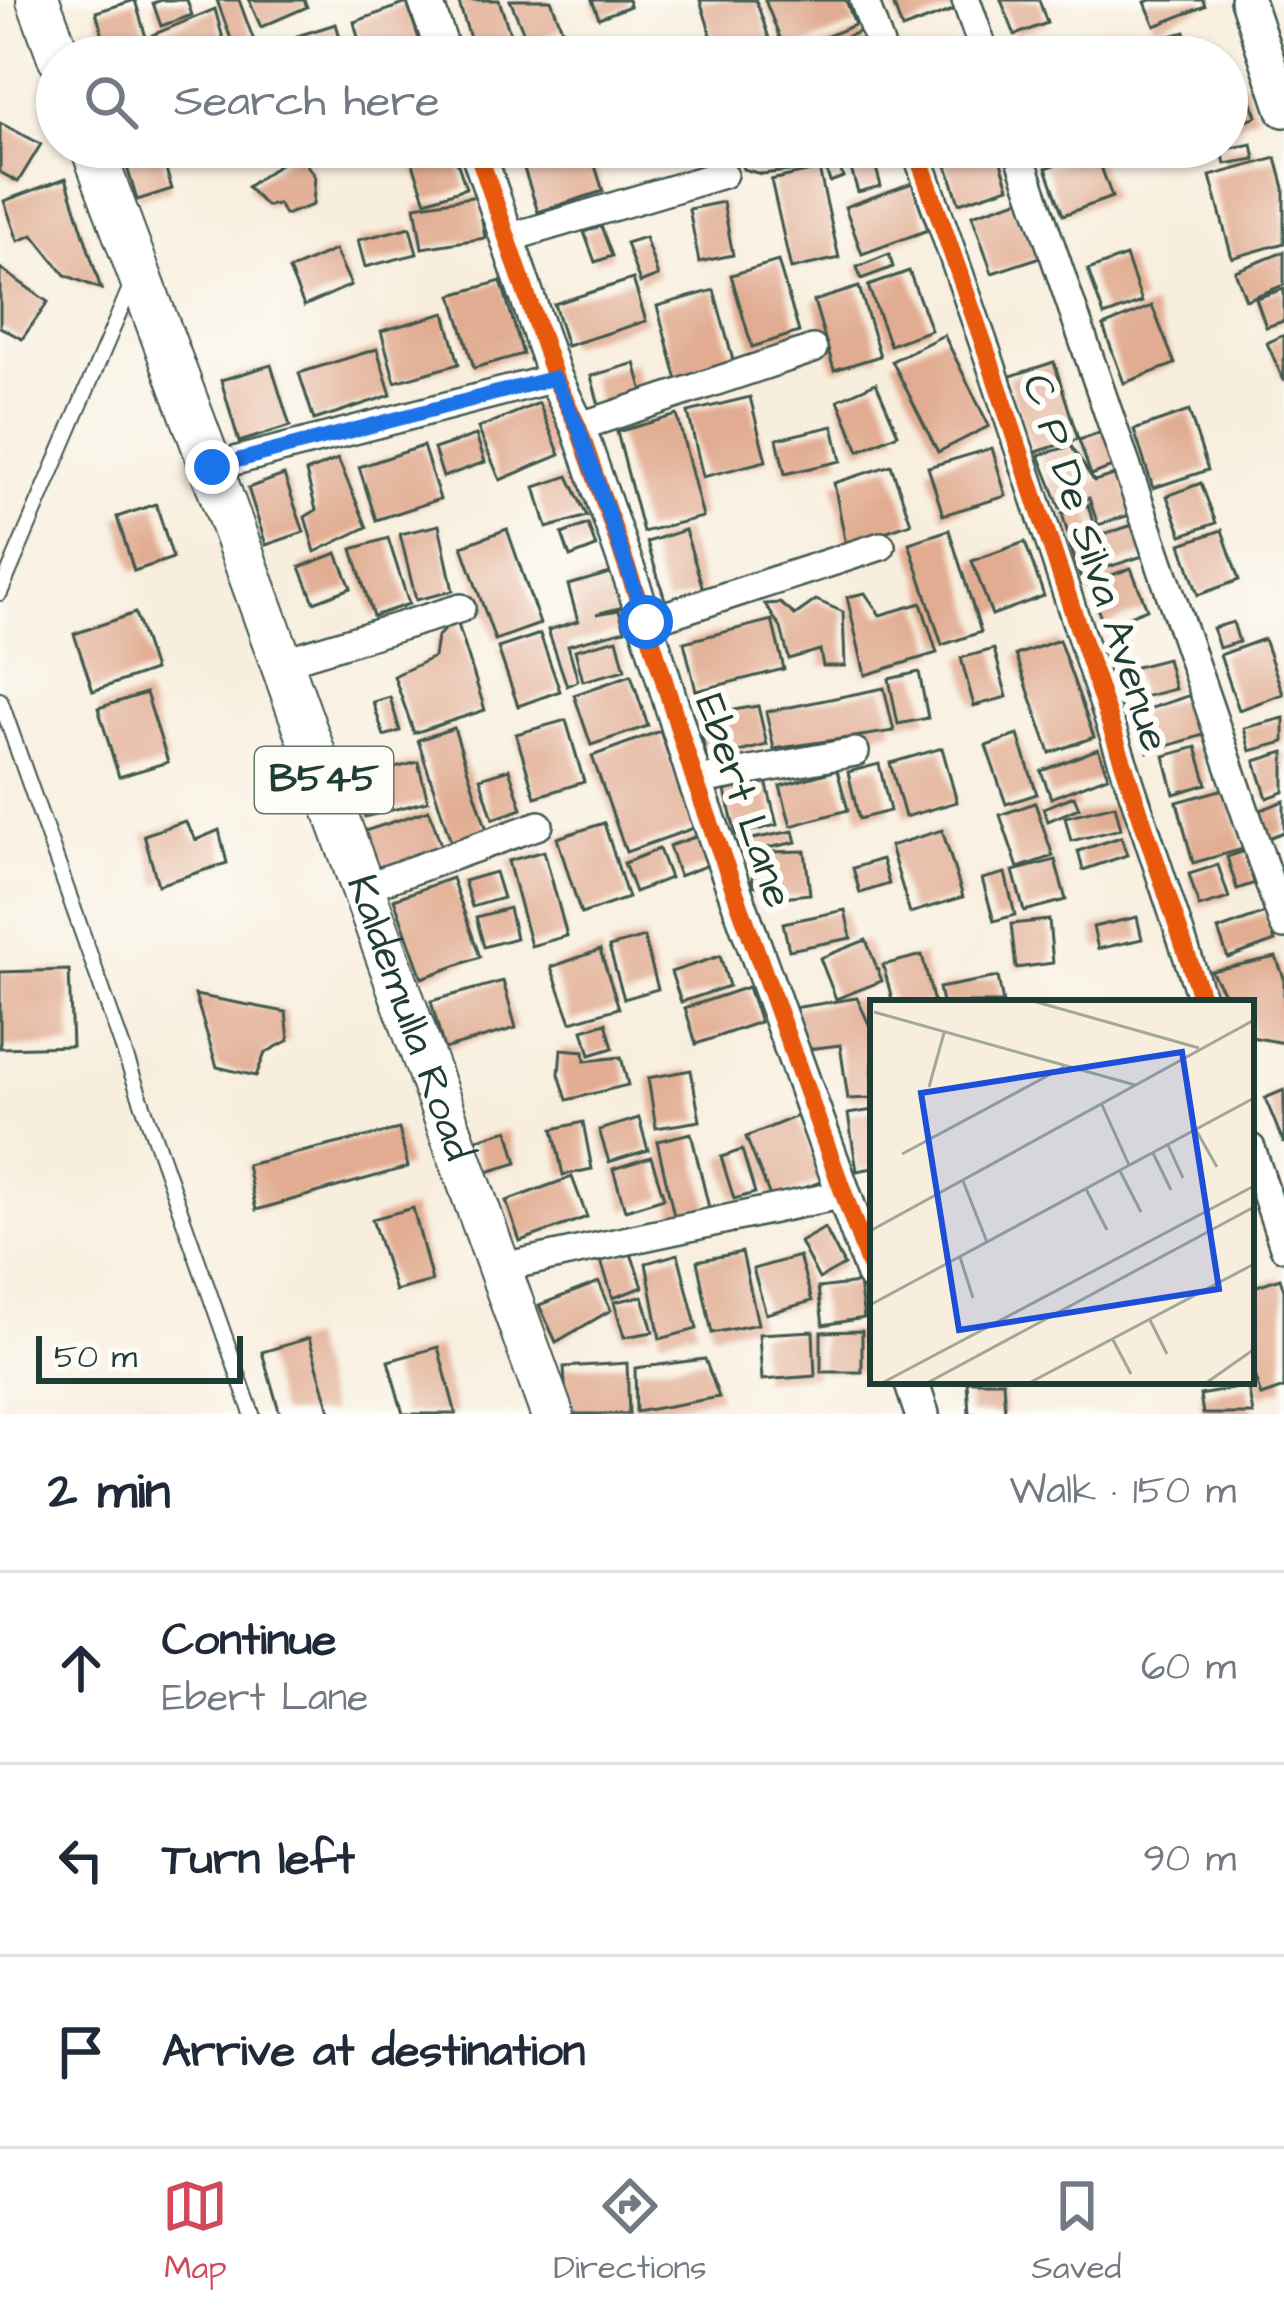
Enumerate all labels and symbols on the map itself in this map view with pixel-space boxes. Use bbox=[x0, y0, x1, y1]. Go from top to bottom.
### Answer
street label: C P De Silva Avenue bbox=[1007, 367, 1183, 759]
route end bbox=[185, 440, 239, 494]
route start bbox=[619, 595, 673, 649]
street label: Ebert Lane bbox=[679, 686, 807, 916]
road number: B545 bbox=[255, 747, 393, 813]
street label: Kaldemulla Road bbox=[331, 867, 487, 1169]
inset map bbox=[870, 1000, 1254, 1384]
scale bar bbox=[36, 1330, 243, 1383]

